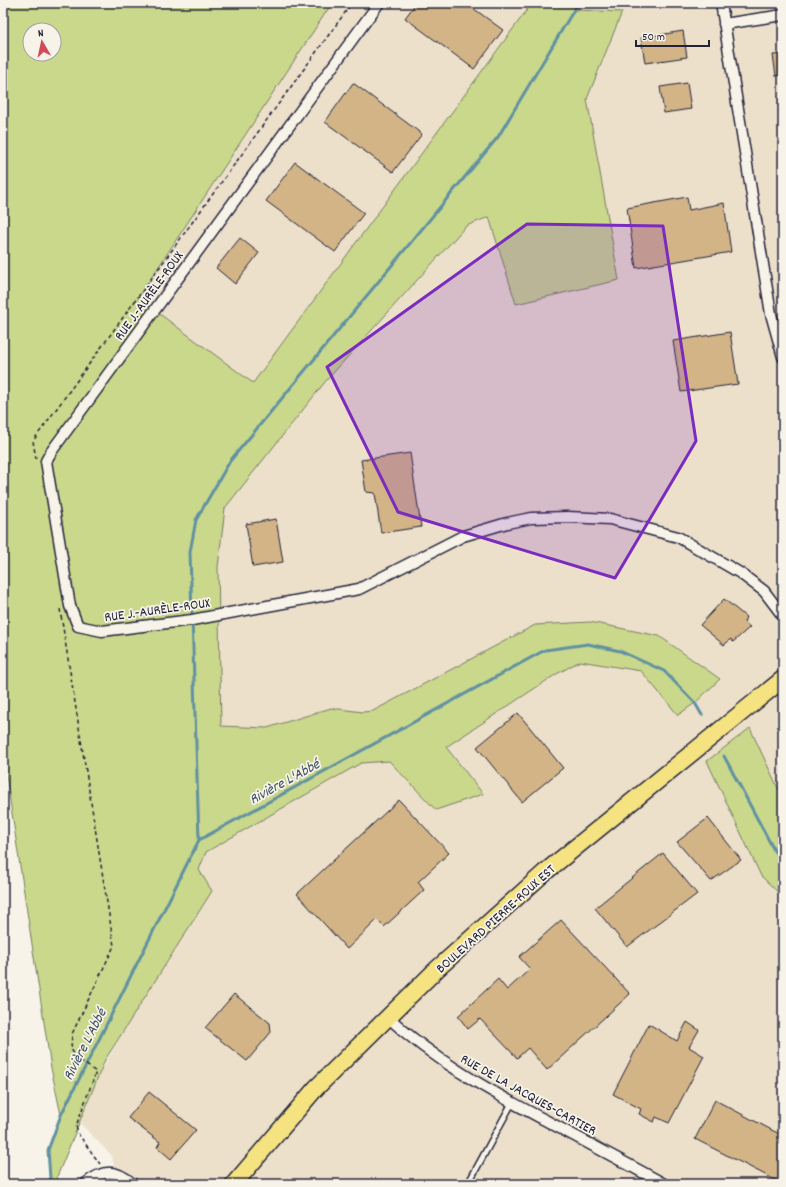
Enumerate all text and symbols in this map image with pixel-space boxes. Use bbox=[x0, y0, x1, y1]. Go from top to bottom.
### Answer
north arrow bbox=[22, 22, 62, 62]
scale bar bbox=[636, 22, 709, 48]
text: N bbox=[37, 26, 45, 42]
text: 50 m bbox=[642, 29, 665, 46]
street label: RUE J.-AURÈLE-ROUX bbox=[110, 247, 189, 345]
street label: RUE J.-AURÈLE-ROUX bbox=[103, 594, 211, 628]
water label: Rivière L'Abbé bbox=[246, 754, 326, 811]
street label: BOULEVARD PIERRE-ROUX EST bbox=[432, 860, 561, 979]
water label: Rivière L'Abbé bbox=[58, 1004, 114, 1085]
street label: RUE DE LA JACQUES-CARTIER bbox=[456, 1050, 600, 1142]

